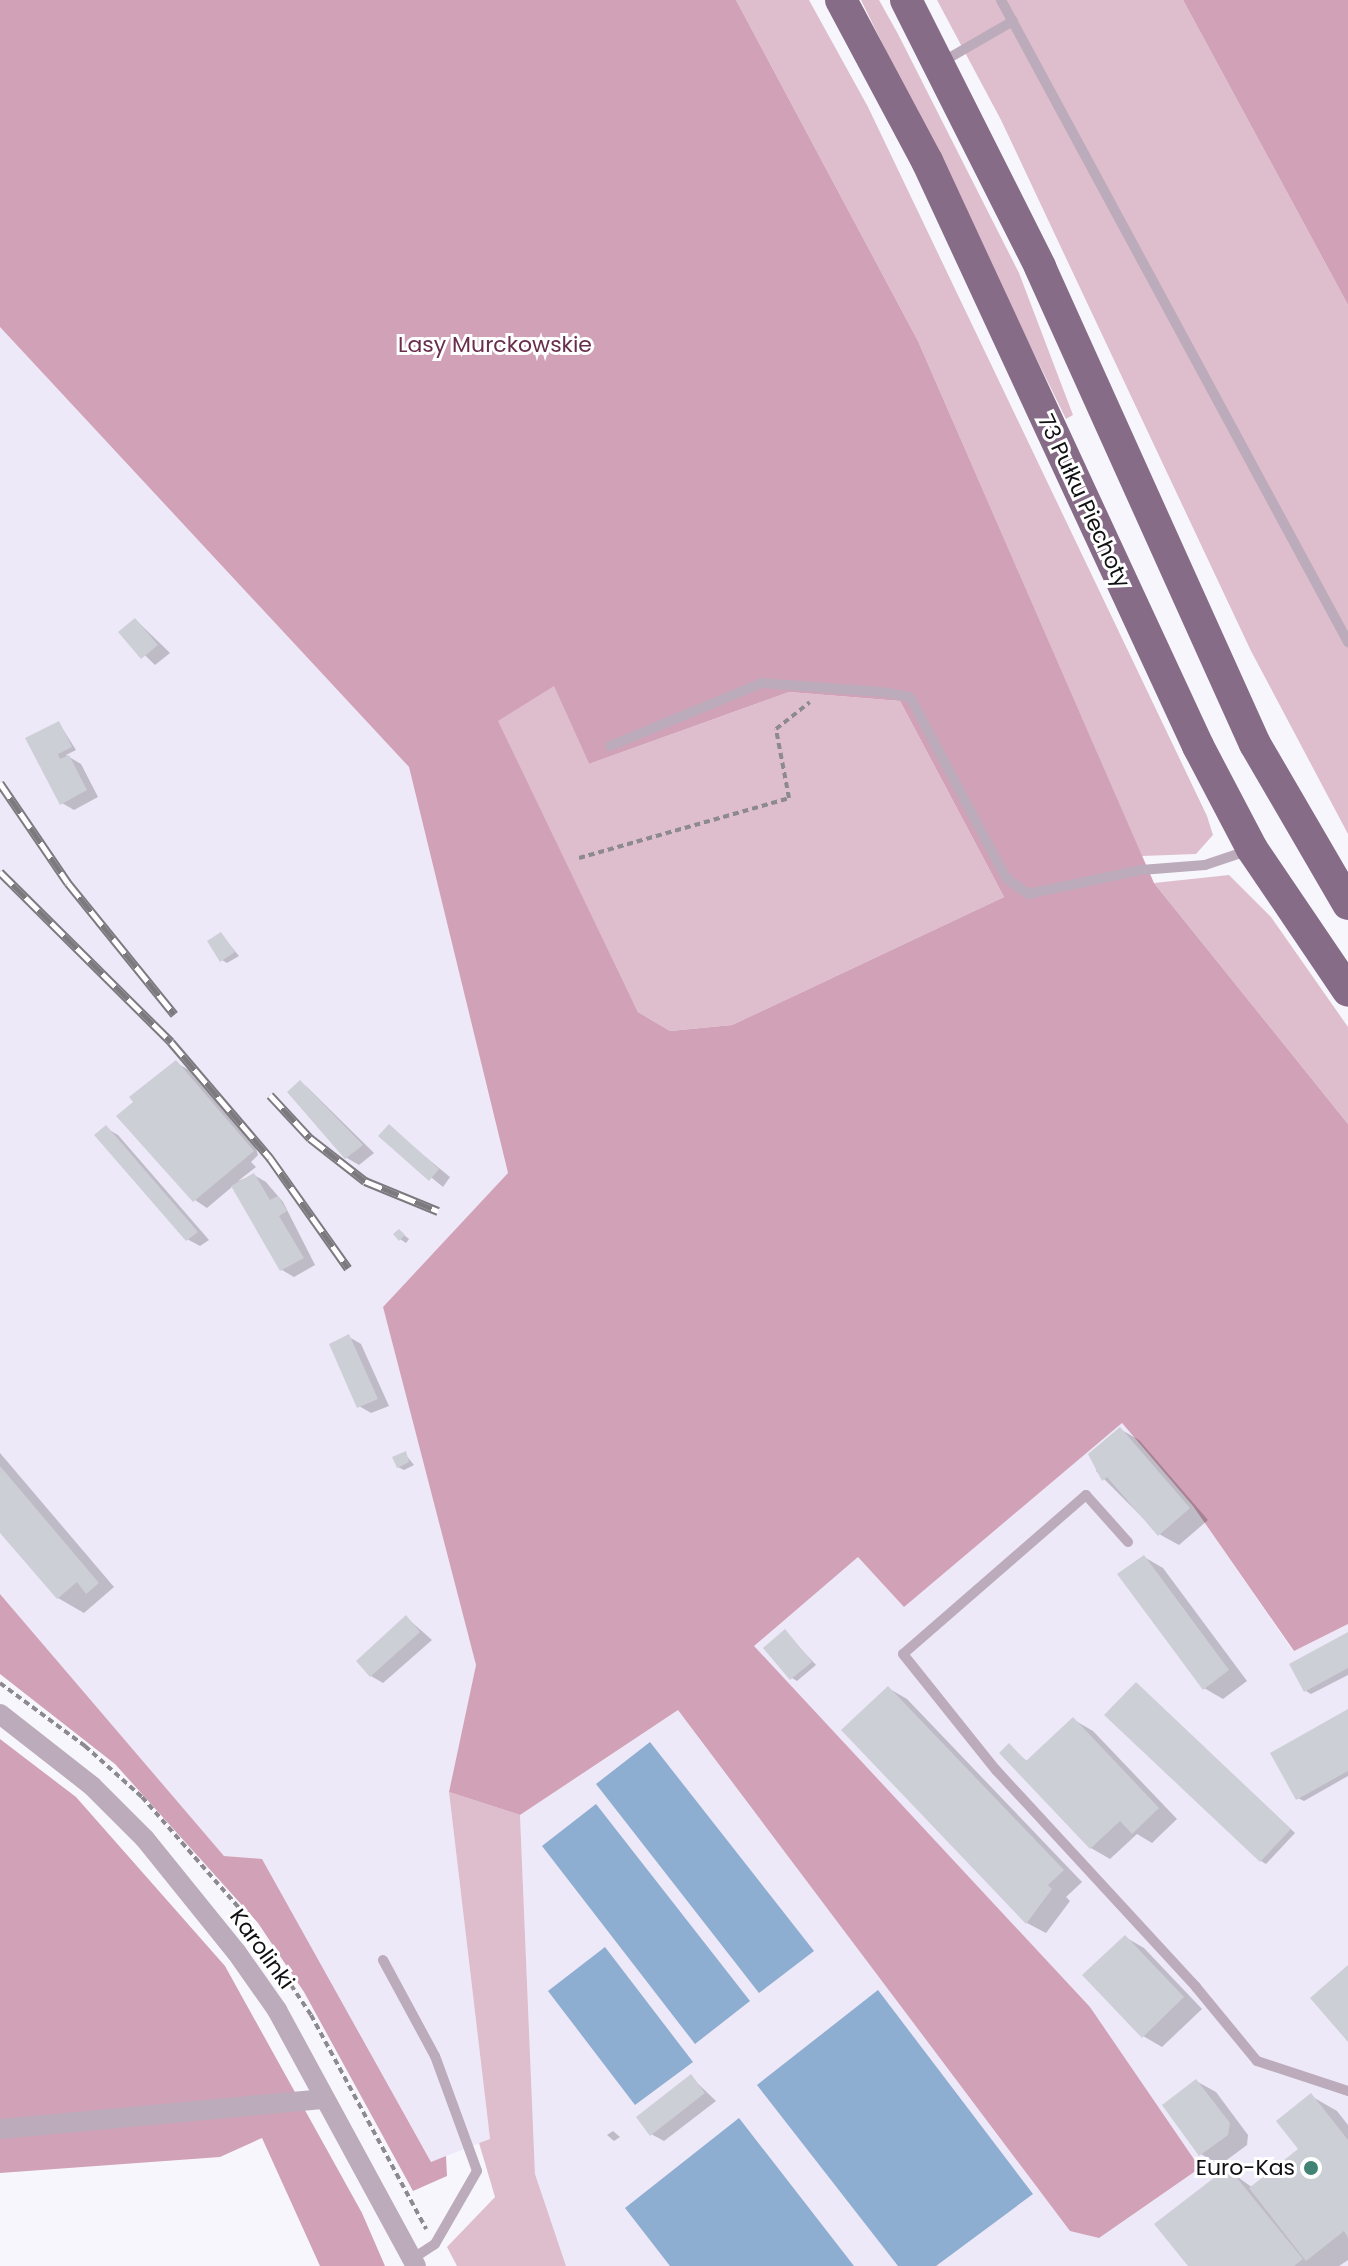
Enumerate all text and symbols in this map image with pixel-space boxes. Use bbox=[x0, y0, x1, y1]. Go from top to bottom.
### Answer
park label: Lasy Murckowskie bbox=[398, 332, 592, 358]
street label: 73 Pułku Piechoty bbox=[1032, 410, 1136, 592]
street label: Karolinki bbox=[224, 1904, 300, 1994]
place label: Euro-Kas bbox=[1196, 2155, 1295, 2181]
marker: Euro-Kas bbox=[1302, 2159, 1320, 2177]

